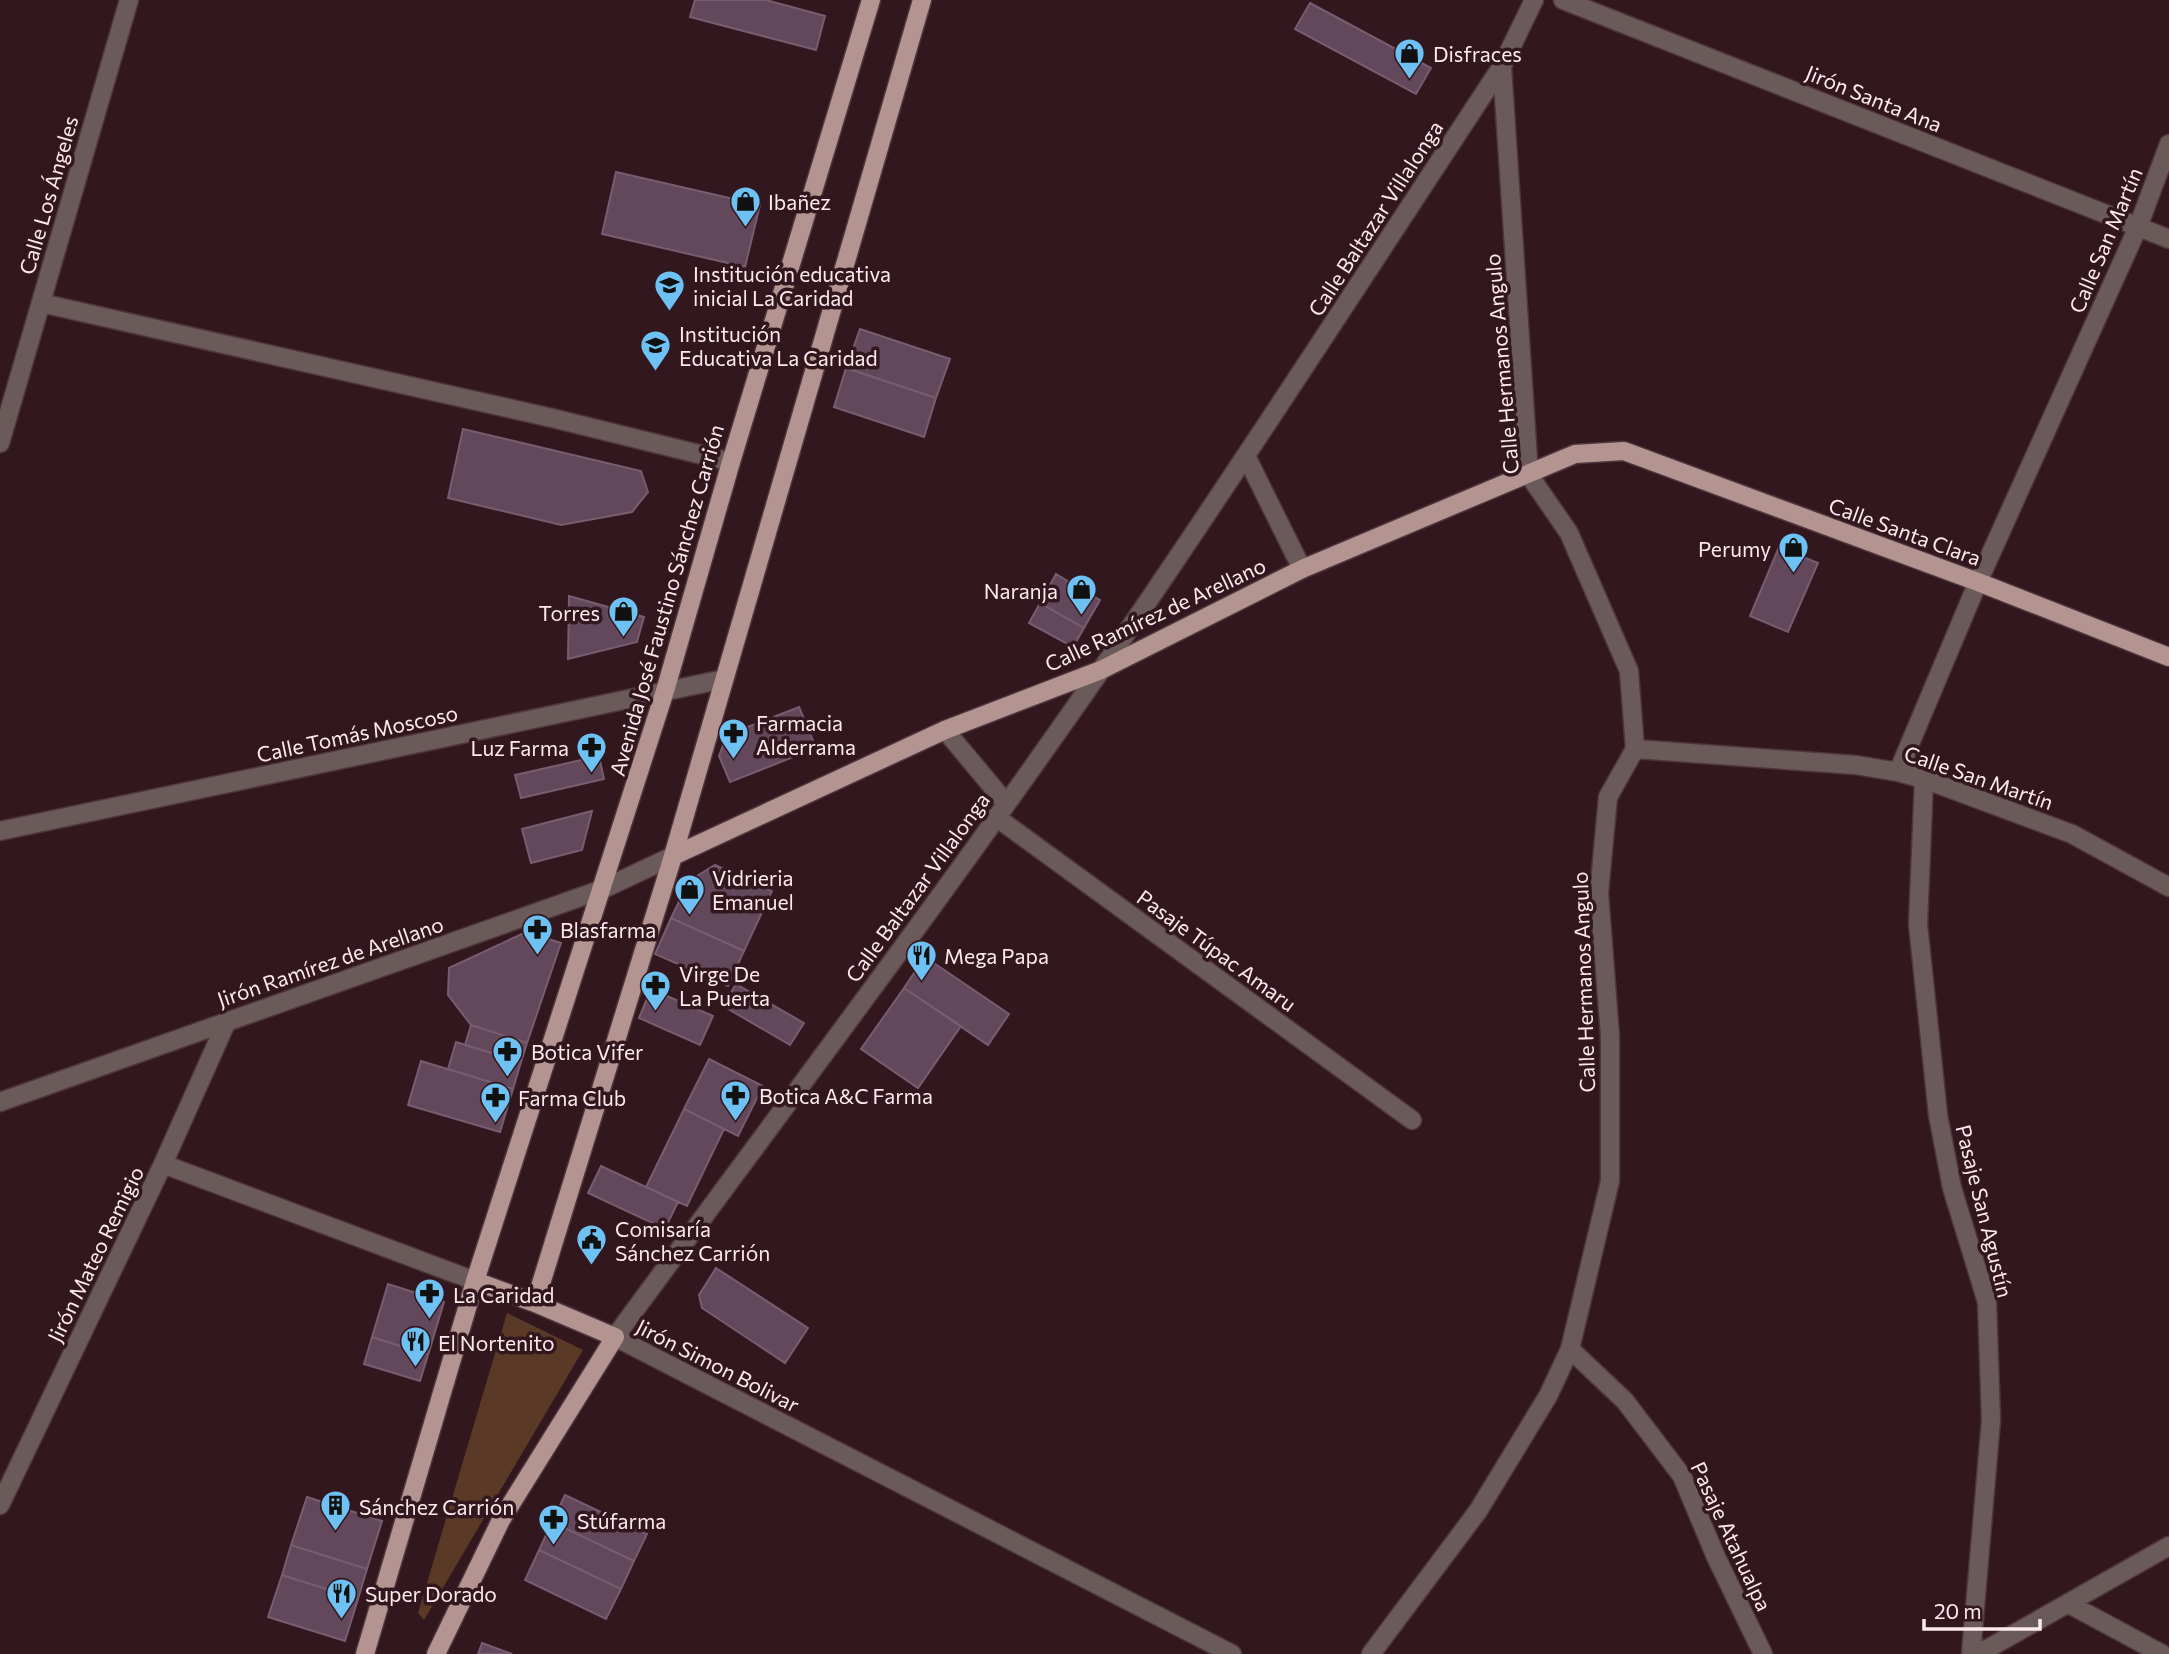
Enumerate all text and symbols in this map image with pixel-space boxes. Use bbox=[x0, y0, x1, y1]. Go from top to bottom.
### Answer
shop icon: Disfraces bbox=[1393, 36, 1427, 80]
place label: Disfraces bbox=[1433, 41, 1522, 66]
street label: Jirón Santa Ana bbox=[1802, 59, 1946, 137]
street label: Calle Los Ángeles bbox=[13, 113, 83, 277]
street label: Calle Baltazar Villalonga bbox=[1302, 116, 1448, 320]
street label: Calle San Martín bbox=[2063, 163, 2147, 317]
shop icon: Ibañez bbox=[728, 184, 762, 228]
place label: Ibañez bbox=[768, 189, 831, 214]
street label: Calle Hermanos Angulo bbox=[1479, 253, 1523, 475]
place label: Institución educativa inicial La Caridad bbox=[693, 261, 891, 310]
school or university icon: Institución educativa inicial La Caridad bbox=[653, 268, 687, 312]
place label: Institución Educativa La Caridad bbox=[679, 321, 878, 370]
school or university icon: Institución Educativa La Caridad bbox=[639, 328, 673, 372]
street label: Avenida José Faustino Sánchez Carrión bbox=[604, 421, 728, 779]
street label: Calle Santa Clara bbox=[1826, 492, 1984, 570]
shop icon: Perumy bbox=[1777, 531, 1811, 575]
place label: Perumy bbox=[1698, 536, 1771, 561]
street label: Calle Ramírez de Arellano bbox=[1041, 552, 1269, 676]
shop icon: Naranja bbox=[1064, 573, 1098, 617]
place label: Naranja bbox=[984, 578, 1058, 603]
shop icon: Torres bbox=[606, 595, 640, 639]
place label: Torres bbox=[539, 600, 600, 625]
street label: Calle Tomás Moscoso bbox=[254, 699, 460, 767]
place label: Farmacia Alderrama bbox=[756, 710, 856, 759]
pharmacy icon: Farmacia Alderrama bbox=[716, 717, 750, 761]
pharmacy icon: Luz Farma bbox=[575, 730, 609, 774]
place label: Luz Farma bbox=[470, 735, 569, 760]
street label: Calle San Martín bbox=[1901, 740, 2057, 814]
street label: Calle Baltazar Villalonga bbox=[840, 787, 994, 987]
place label: Vidrieria Emanuel bbox=[712, 865, 794, 914]
street label: Calle Hermanos Angulo bbox=[1567, 871, 1599, 1093]
shop icon: Vidrieria Emanuel bbox=[672, 872, 706, 916]
street label: Pasaje Túpac Amaru bbox=[1133, 884, 1301, 1016]
street label: Jirón Ramírez de Arellano bbox=[214, 911, 446, 1011]
pharmacy icon: Blasfarma bbox=[520, 912, 554, 956]
place label: Blasfarma bbox=[560, 917, 656, 942]
restaurant icon: Mega Papa bbox=[904, 938, 938, 982]
place label: Mega Papa bbox=[944, 943, 1049, 968]
place label: Virge De La Puerta bbox=[679, 961, 770, 1010]
pharmacy icon: Virge De La Puerta bbox=[639, 968, 673, 1012]
pharmacy icon: Botica Vifer bbox=[491, 1034, 525, 1078]
place label: Botica Vifer bbox=[531, 1039, 643, 1064]
pharmacy icon: Botica A&C Farma bbox=[719, 1078, 753, 1122]
pharmacy icon: Farma Club bbox=[478, 1080, 512, 1124]
place label: Botica A&C Farma bbox=[759, 1083, 933, 1108]
place label: Farma Club bbox=[518, 1085, 626, 1110]
street label: Pasaje San Agustín bbox=[1951, 1122, 2019, 1300]
street label: Jirón Mateo Remigio bbox=[42, 1162, 148, 1346]
place label: Comisaría Sánchez Carrión bbox=[615, 1216, 770, 1265]
public building icon: Comisaría Sánchez Carrión bbox=[575, 1223, 609, 1267]
pharmacy icon: La Caridad bbox=[413, 1277, 447, 1321]
place label: La Caridad bbox=[453, 1282, 554, 1307]
street label: Jirón Simon Bolivar bbox=[632, 1313, 804, 1417]
restaurant icon: El Nortenito bbox=[398, 1325, 432, 1369]
place label: El Nortenito bbox=[438, 1330, 555, 1355]
street label: Pasaje Atahualpa bbox=[1686, 1457, 1778, 1615]
building icon: Sánchez Carrión bbox=[319, 1489, 353, 1533]
place label: Sánchez Carrión bbox=[359, 1494, 514, 1519]
pharmacy icon: Stúfarma bbox=[537, 1503, 571, 1547]
place label: Stúfarma bbox=[577, 1508, 666, 1533]
restaurant icon: Super Dorado bbox=[325, 1576, 359, 1620]
place label: Super Dorado bbox=[365, 1581, 497, 1606]
scale bar bbox=[1924, 1588, 2039, 1632]
text: 20 m bbox=[1934, 1598, 1982, 1623]

